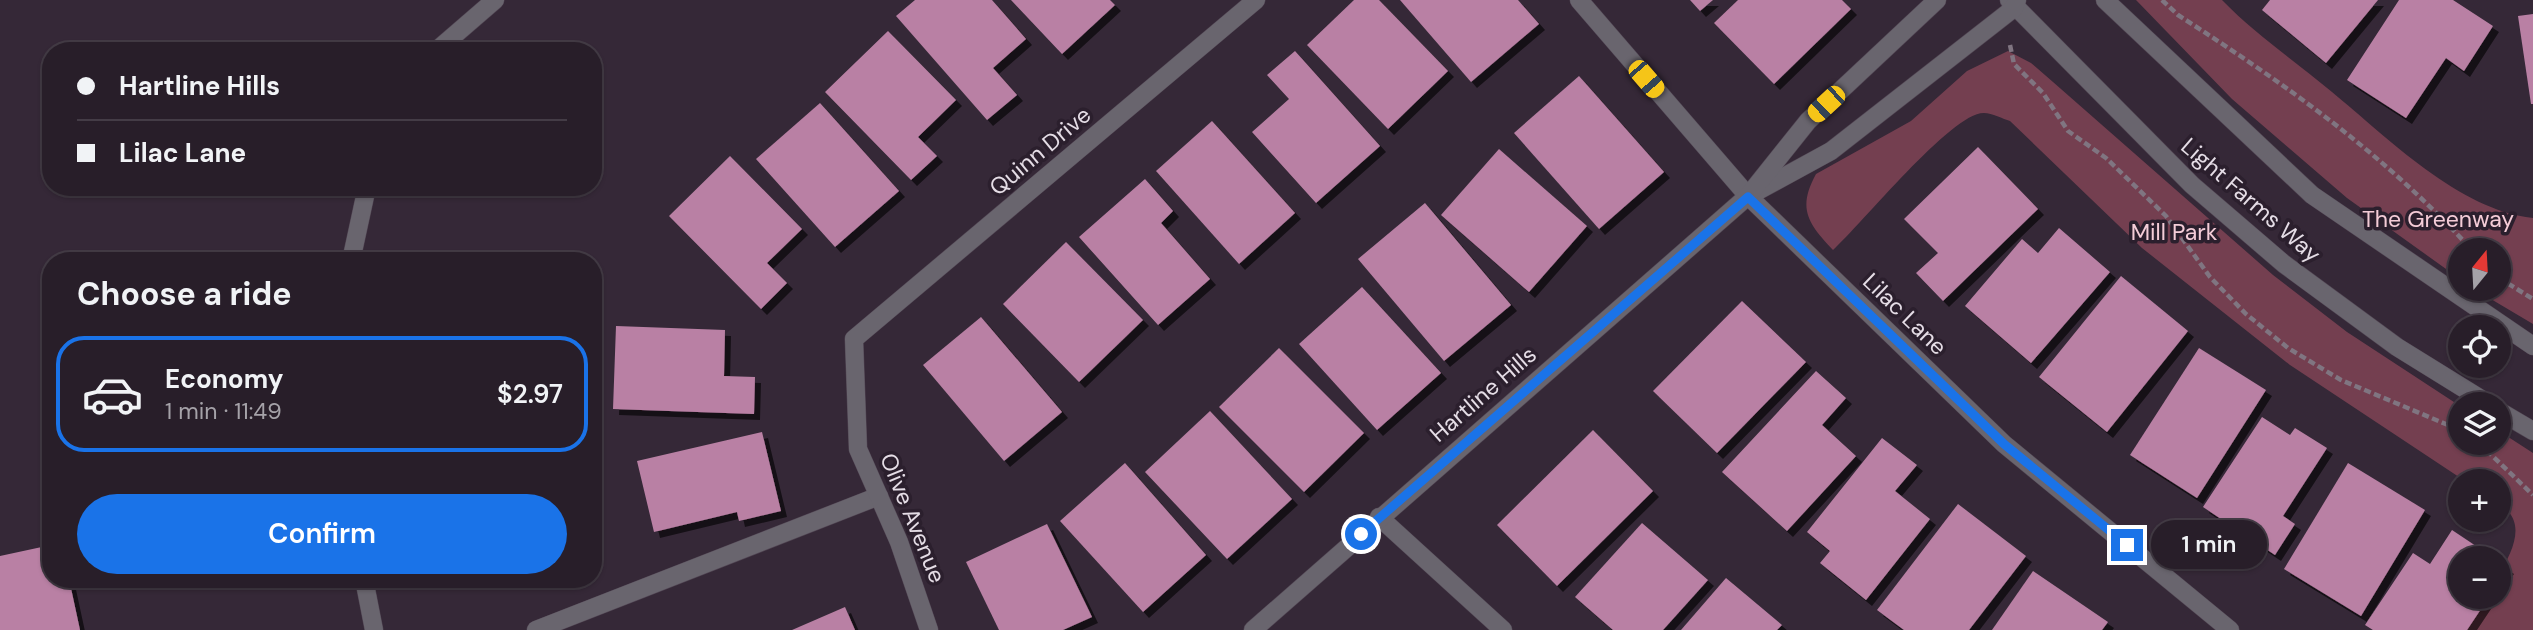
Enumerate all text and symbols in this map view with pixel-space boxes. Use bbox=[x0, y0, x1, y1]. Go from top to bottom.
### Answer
car bbox=[1625, 56, 1668, 102]
text: Hartline Hills bbox=[119, 69, 280, 103]
car bbox=[1804, 82, 1849, 126]
street label: Quinn Drive bbox=[983, 100, 1097, 202]
street label: Light Farms Way bbox=[2175, 131, 2327, 269]
text: Lilac Lane bbox=[119, 136, 246, 170]
park label: The Greenway bbox=[2362, 204, 2514, 234]
park label: Mill Park bbox=[2131, 217, 2218, 247]
north arrow bbox=[2448, 238, 2511, 301]
map controls bbox=[2448, 238, 2511, 609]
street label: Lilac Lane bbox=[1857, 267, 1953, 361]
text: Choose a ride bbox=[77, 273, 292, 315]
button: locate bbox=[2448, 315, 2511, 378]
street label: Hartline Hills bbox=[1423, 339, 1543, 449]
text: Economy bbox=[165, 362, 283, 396]
icon: car bbox=[81, 363, 144, 426]
text: $2.97 bbox=[497, 377, 563, 411]
button: layers bbox=[2448, 392, 2511, 455]
text: 1 min · 11:49 bbox=[165, 396, 282, 426]
street label: Olive Avenue bbox=[873, 449, 953, 587]
button: + bbox=[2448, 469, 2511, 532]
button: Confirm bbox=[77, 494, 567, 574]
route start bbox=[1345, 518, 1377, 550]
callout: 1 min bbox=[2152, 520, 2267, 570]
route end bbox=[2111, 529, 2143, 561]
text: 1 min bbox=[2182, 529, 2236, 559]
button: − bbox=[2448, 546, 2511, 609]

